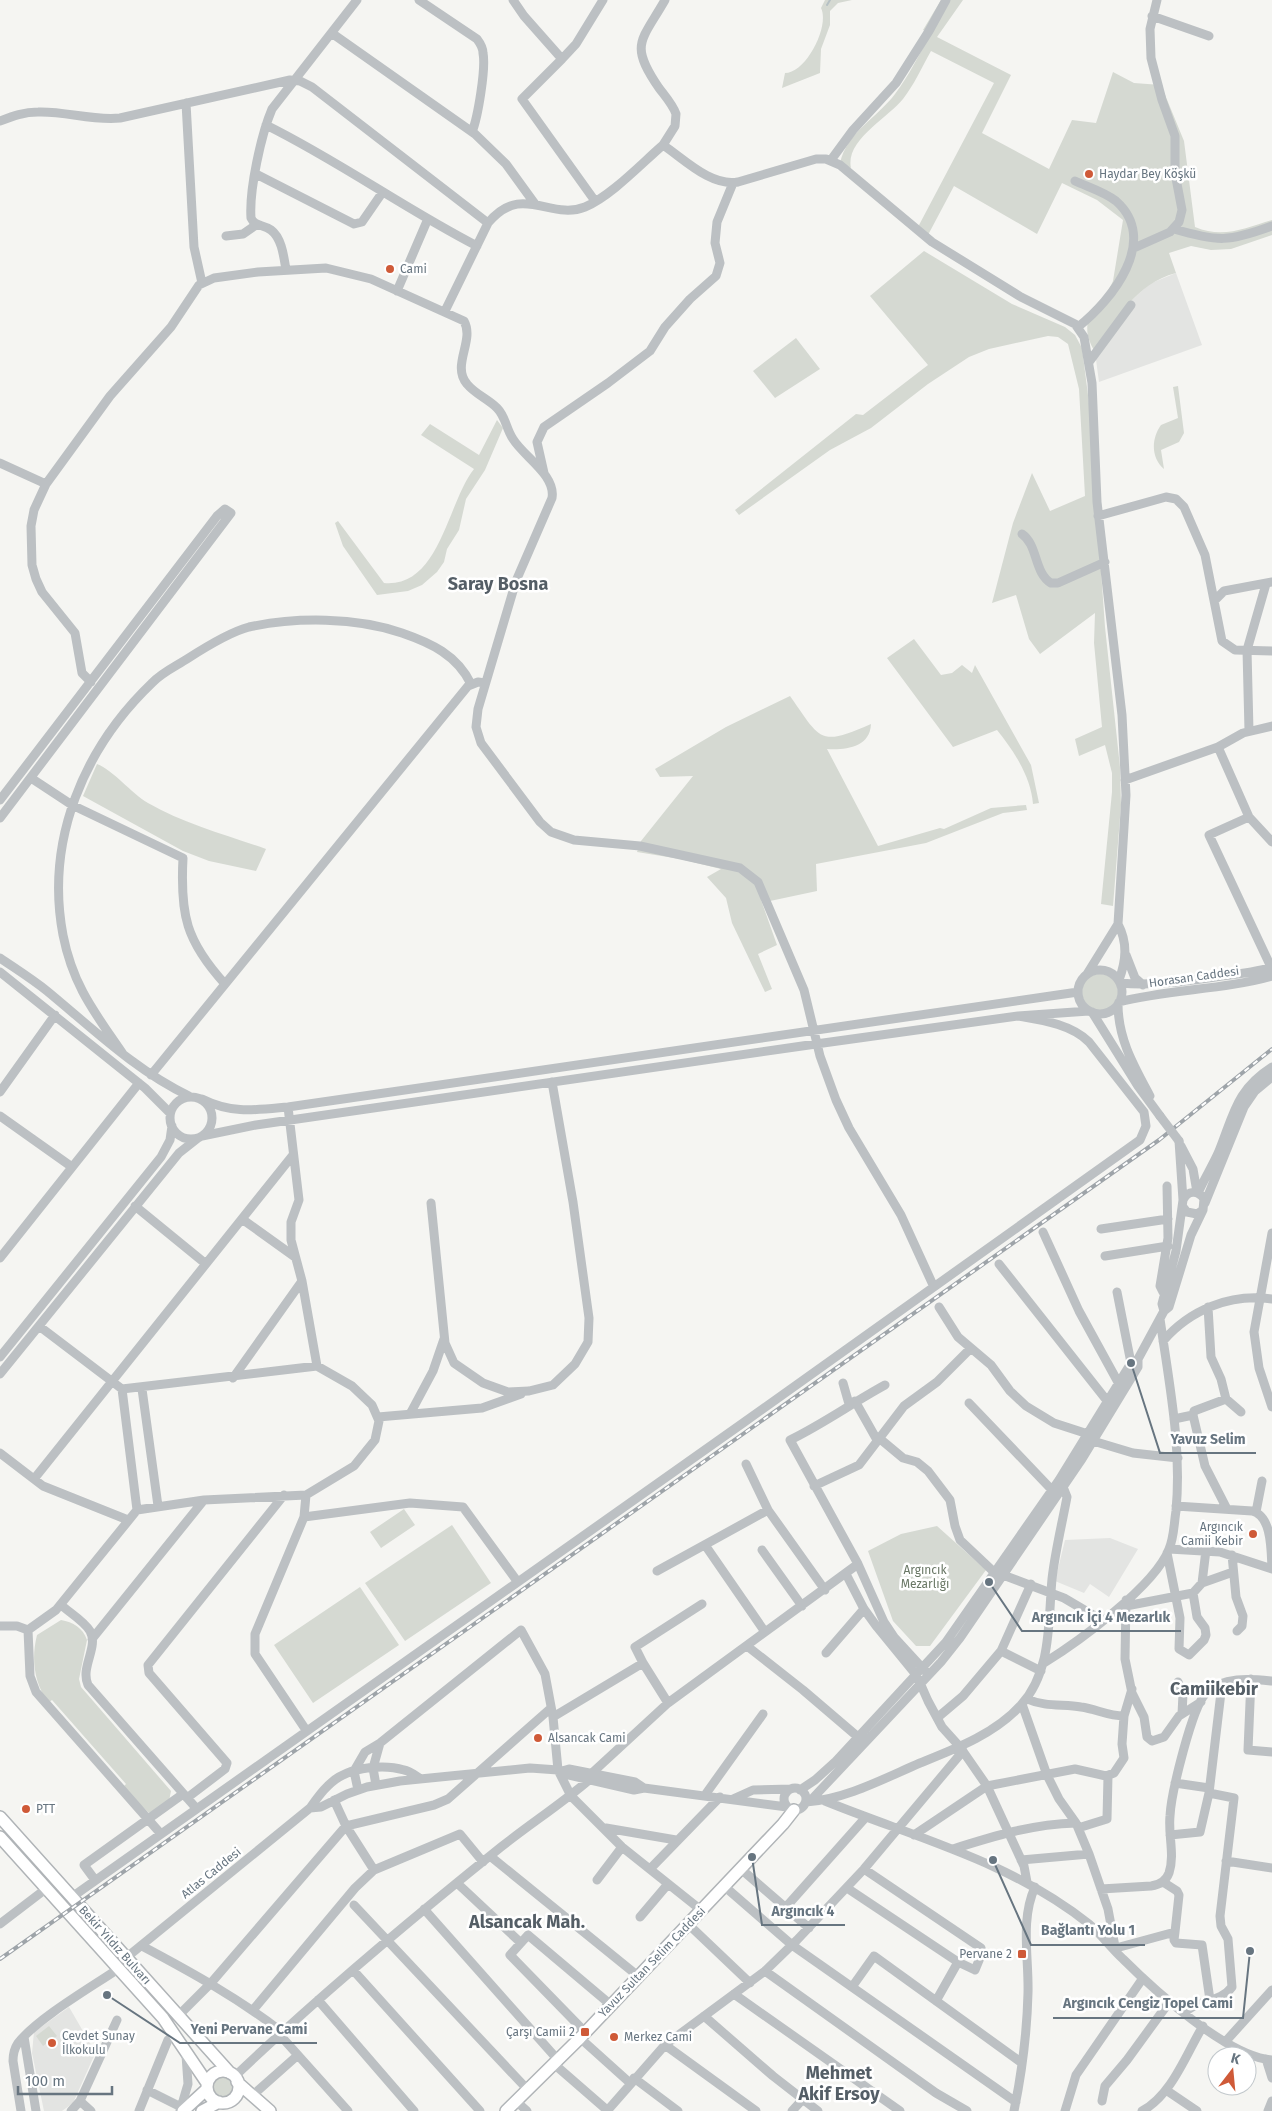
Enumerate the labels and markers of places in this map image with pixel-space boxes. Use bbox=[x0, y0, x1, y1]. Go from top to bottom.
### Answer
place label: Haydar Bey Köşkü bbox=[1099, 167, 1196, 181]
marker: Haydar Bey Köşkü bbox=[1083, 168, 1095, 180]
place label: Cami bbox=[400, 262, 427, 276]
marker: Cami bbox=[384, 263, 396, 275]
callout: Yavuz Selim bbox=[1160, 1424, 1256, 1453]
place label: Argıncık Camii Kebir bbox=[1181, 1520, 1244, 1548]
marker: Argıncık Camii Kebir bbox=[1247, 1528, 1259, 1540]
callout: Argıncık İçi 4 Mezarlık bbox=[1022, 1602, 1181, 1631]
place label: Alsancak Cami bbox=[548, 1731, 626, 1745]
marker: Alsancak Cami bbox=[532, 1732, 544, 1744]
place label: PTT bbox=[36, 1802, 56, 1816]
marker: PTT bbox=[20, 1803, 32, 1815]
callout: Argıncık 4 bbox=[762, 1896, 845, 1925]
callout: Bağlantı Yolu 1 bbox=[1031, 1916, 1145, 1945]
place label: Pervane 2 bbox=[959, 1947, 1012, 1961]
marker: Pervane 2 bbox=[1016, 1948, 1028, 1960]
callout: Argıncık Cengiz Topel Cami bbox=[1053, 1989, 1243, 2018]
callout: Yeni Pervane Cami bbox=[180, 2014, 317, 2043]
place label: Çarşı Camii 2 bbox=[506, 2025, 575, 2039]
marker: Çarşı Camii 2 bbox=[579, 2026, 591, 2038]
place label: Cevdet Sunay İlkokulu bbox=[62, 2029, 135, 2057]
place label: Merkez Cami bbox=[624, 2030, 692, 2044]
marker: Merkez Cami bbox=[608, 2031, 620, 2043]
marker: Cevdet Sunay İlkokulu bbox=[46, 2037, 58, 2049]

